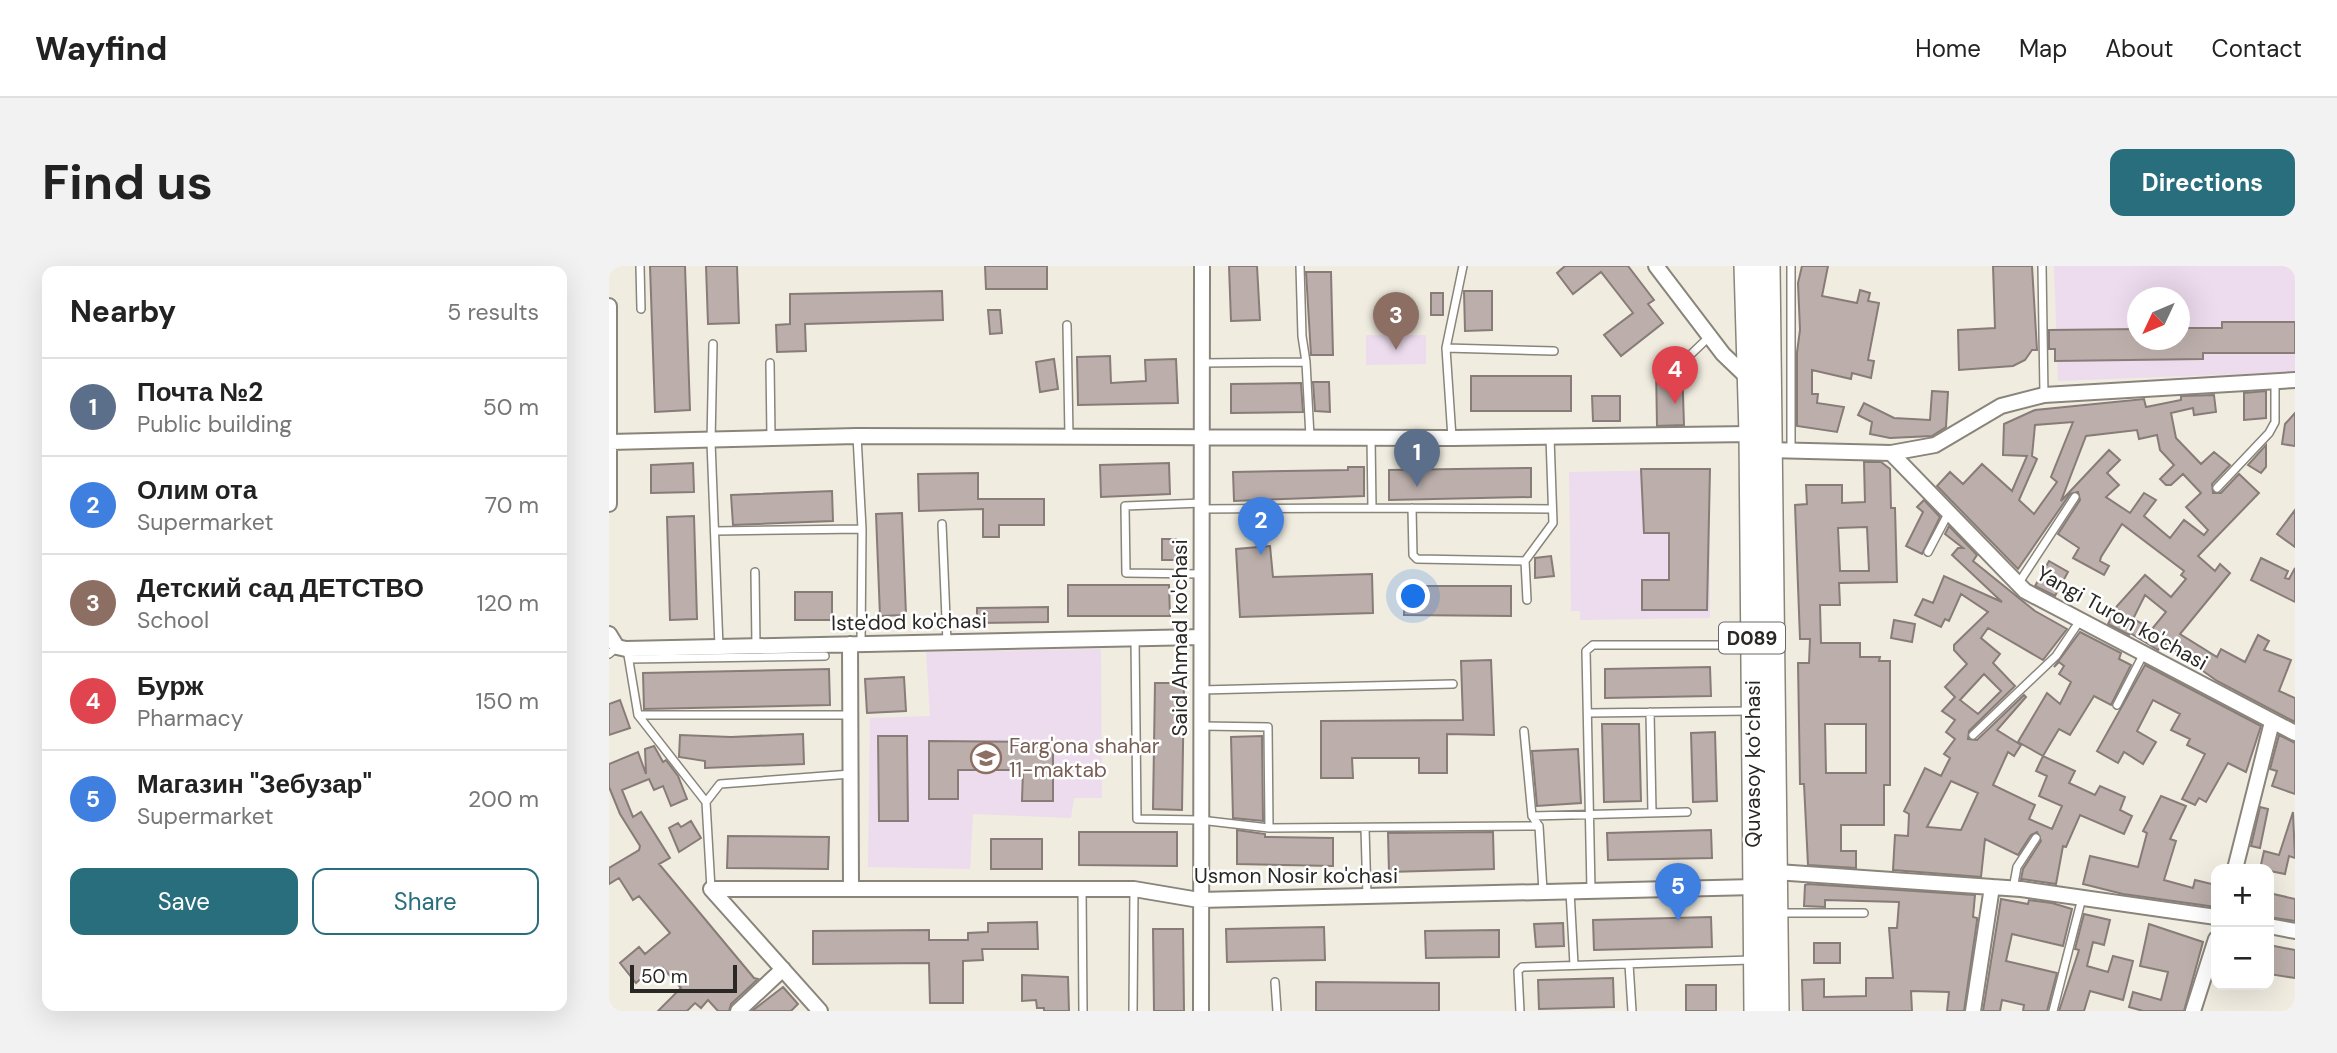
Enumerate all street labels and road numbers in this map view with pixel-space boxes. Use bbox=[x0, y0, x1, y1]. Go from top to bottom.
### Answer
street label: Said Ahmad ko'chasi bbox=[1166, 539, 1194, 737]
street label: Yangi Turon ko'chasi bbox=[2031, 559, 2213, 677]
street label: Iste'dod ko'chasi bbox=[831, 607, 987, 637]
road number: D089 bbox=[1719, 622, 1785, 654]
street label: Quvasoy koʻchasi bbox=[1739, 680, 1767, 848]
street label: Usmon Nosir ko'chasi bbox=[1194, 862, 1398, 890]

